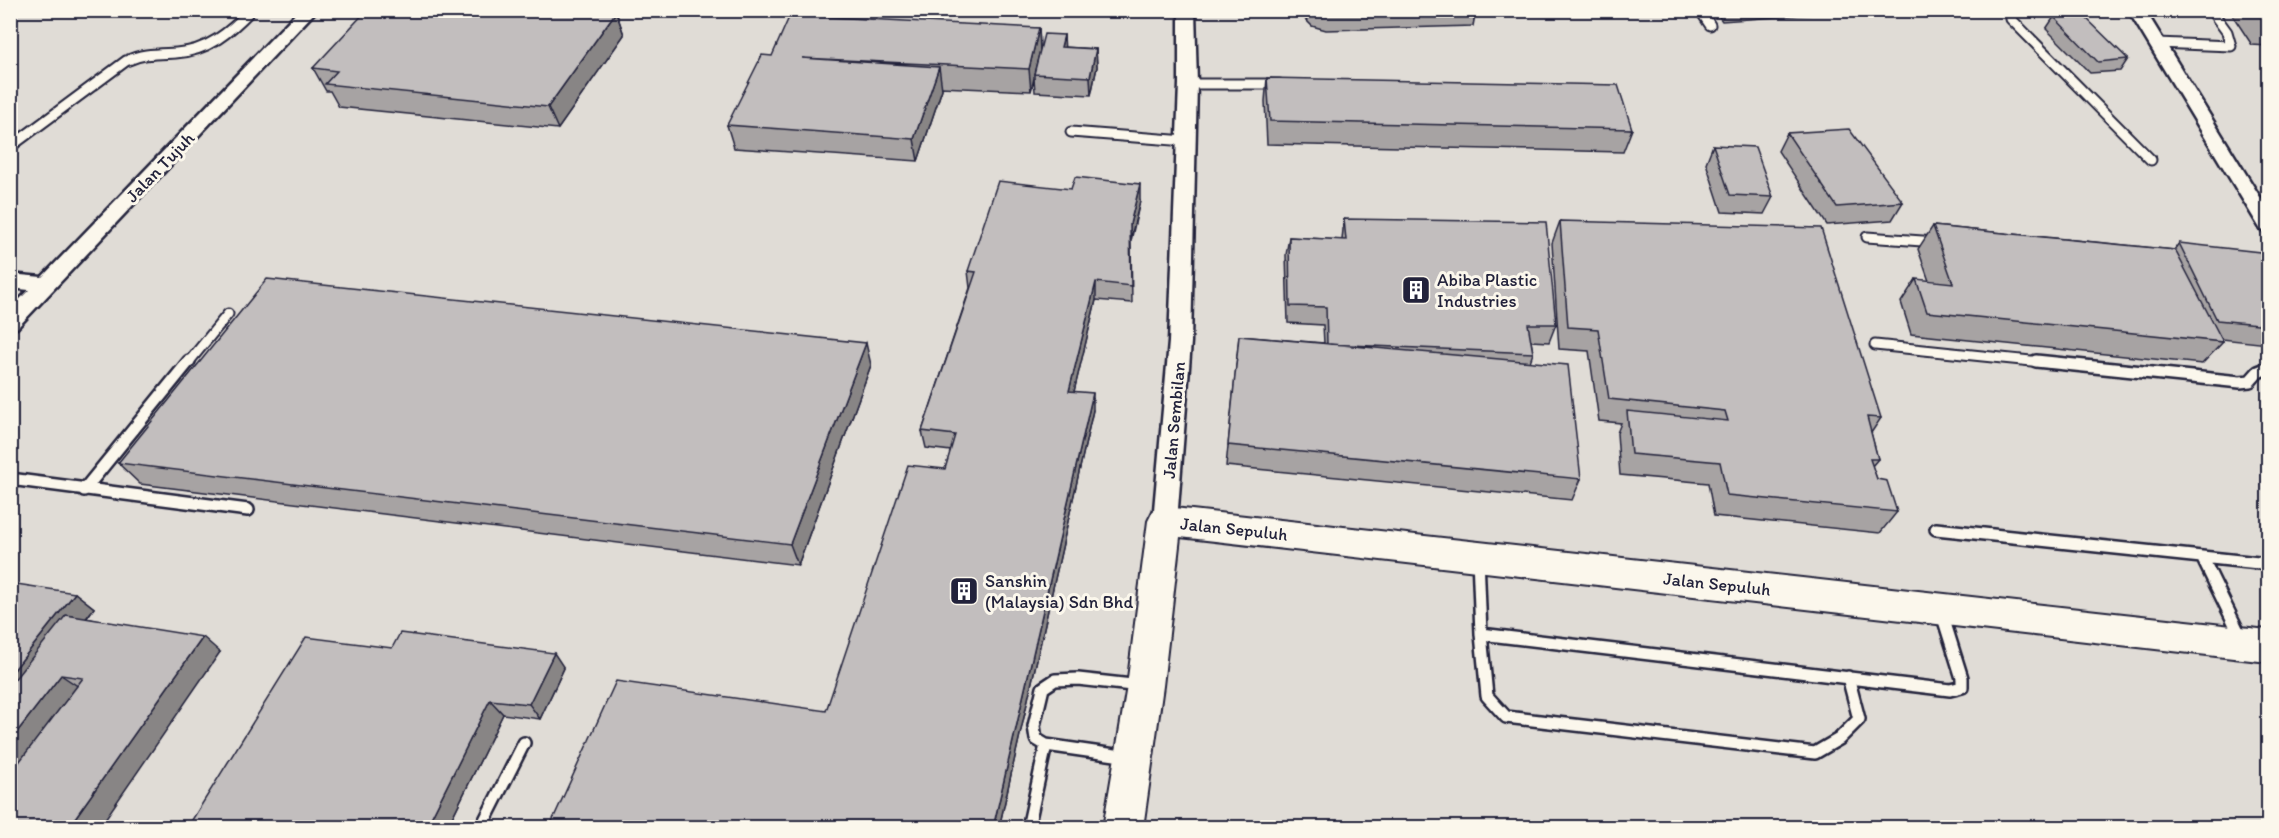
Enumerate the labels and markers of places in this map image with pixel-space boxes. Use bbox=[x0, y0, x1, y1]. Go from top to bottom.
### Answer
place label: Abiba Plastic Industries bbox=[1437, 269, 1537, 312]
building icon: Abiba Plastic Industries bbox=[1400, 274, 1432, 306]
place label: Sanshin (Malaysia) Sdn Bhd bbox=[985, 570, 1133, 613]
building icon: Sanshin (Malaysia) Sdn Bhd bbox=[948, 575, 980, 607]

